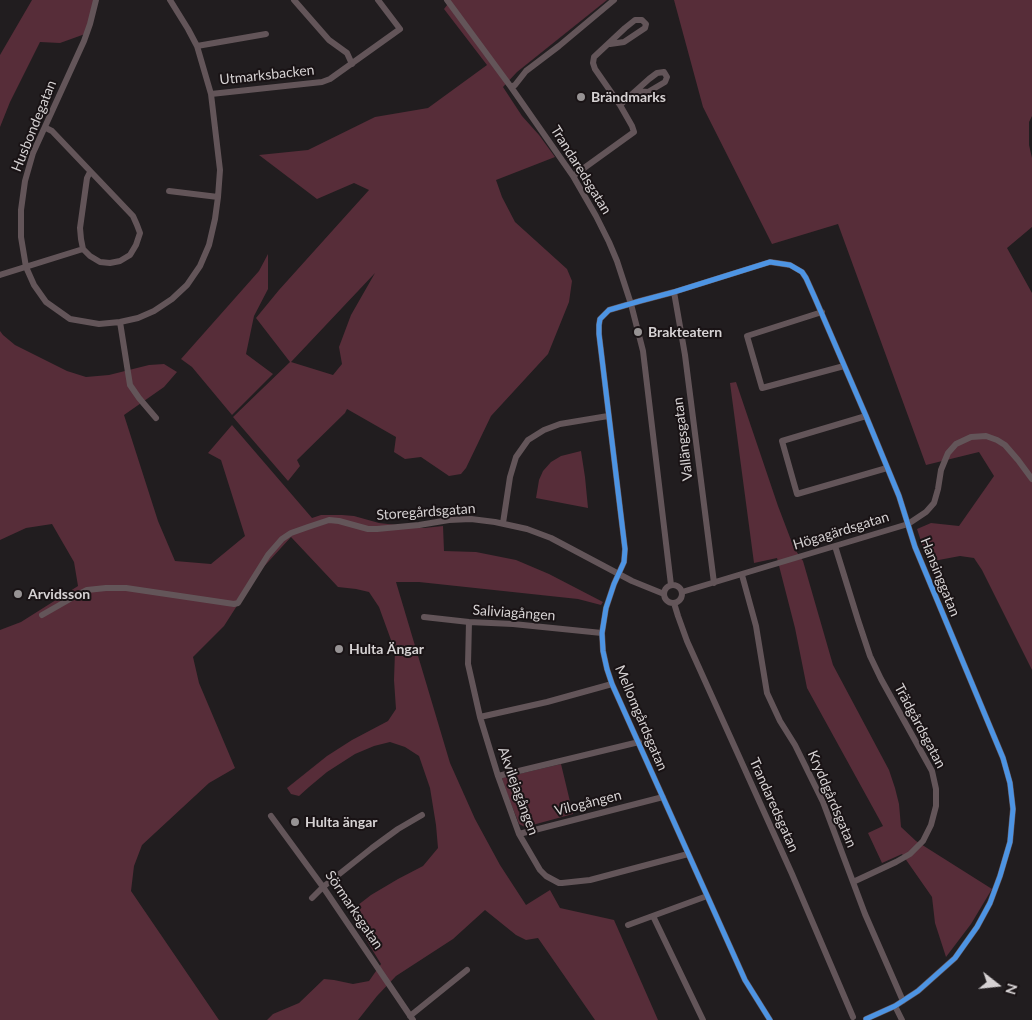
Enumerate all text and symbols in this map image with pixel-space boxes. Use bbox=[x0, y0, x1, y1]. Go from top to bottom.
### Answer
street label: Utmarksbacken bbox=[219, 62, 315, 88]
street label: Husbondegatan bbox=[8, 78, 60, 174]
place label: Brändmarks bbox=[591, 89, 666, 105]
marker: Brändmarks bbox=[575, 91, 587, 103]
street label: Trandaredsgatan bbox=[547, 123, 615, 217]
place label: Brakteatern bbox=[648, 324, 722, 340]
marker: Brakteatern bbox=[632, 326, 644, 338]
street label: Vallängsgatan bbox=[670, 396, 696, 482]
street label: Storegårdsgatan bbox=[376, 500, 476, 524]
street label: Högagärdsgatan bbox=[791, 508, 891, 554]
street label: Hansinggatan bbox=[917, 535, 963, 619]
place label: Arvidsson bbox=[28, 586, 90, 602]
marker: Arvidsson bbox=[12, 588, 24, 600]
street label: Saliviagången bbox=[472, 602, 556, 624]
place label: Hulta Ängar bbox=[349, 641, 424, 657]
marker: Hulta Ängar bbox=[333, 643, 345, 655]
street label: Mellomgårdsgatan bbox=[611, 663, 671, 773]
street label: Trädgårdsgatan bbox=[891, 681, 949, 771]
street label: Akvilejagången bbox=[494, 745, 542, 837]
street label: Kryddgårdsgatan bbox=[804, 748, 860, 850]
street label: Trandaredsgatan bbox=[746, 755, 802, 855]
street label: Vilogången bbox=[553, 787, 623, 819]
place label: Hulta ängar bbox=[305, 814, 377, 830]
marker: Hulta ängar bbox=[289, 816, 301, 828]
street label: Sörmarksgatan bbox=[322, 867, 386, 953]
north arrow bbox=[972, 960, 1022, 1010]
text: N bbox=[1002, 982, 1022, 997]

